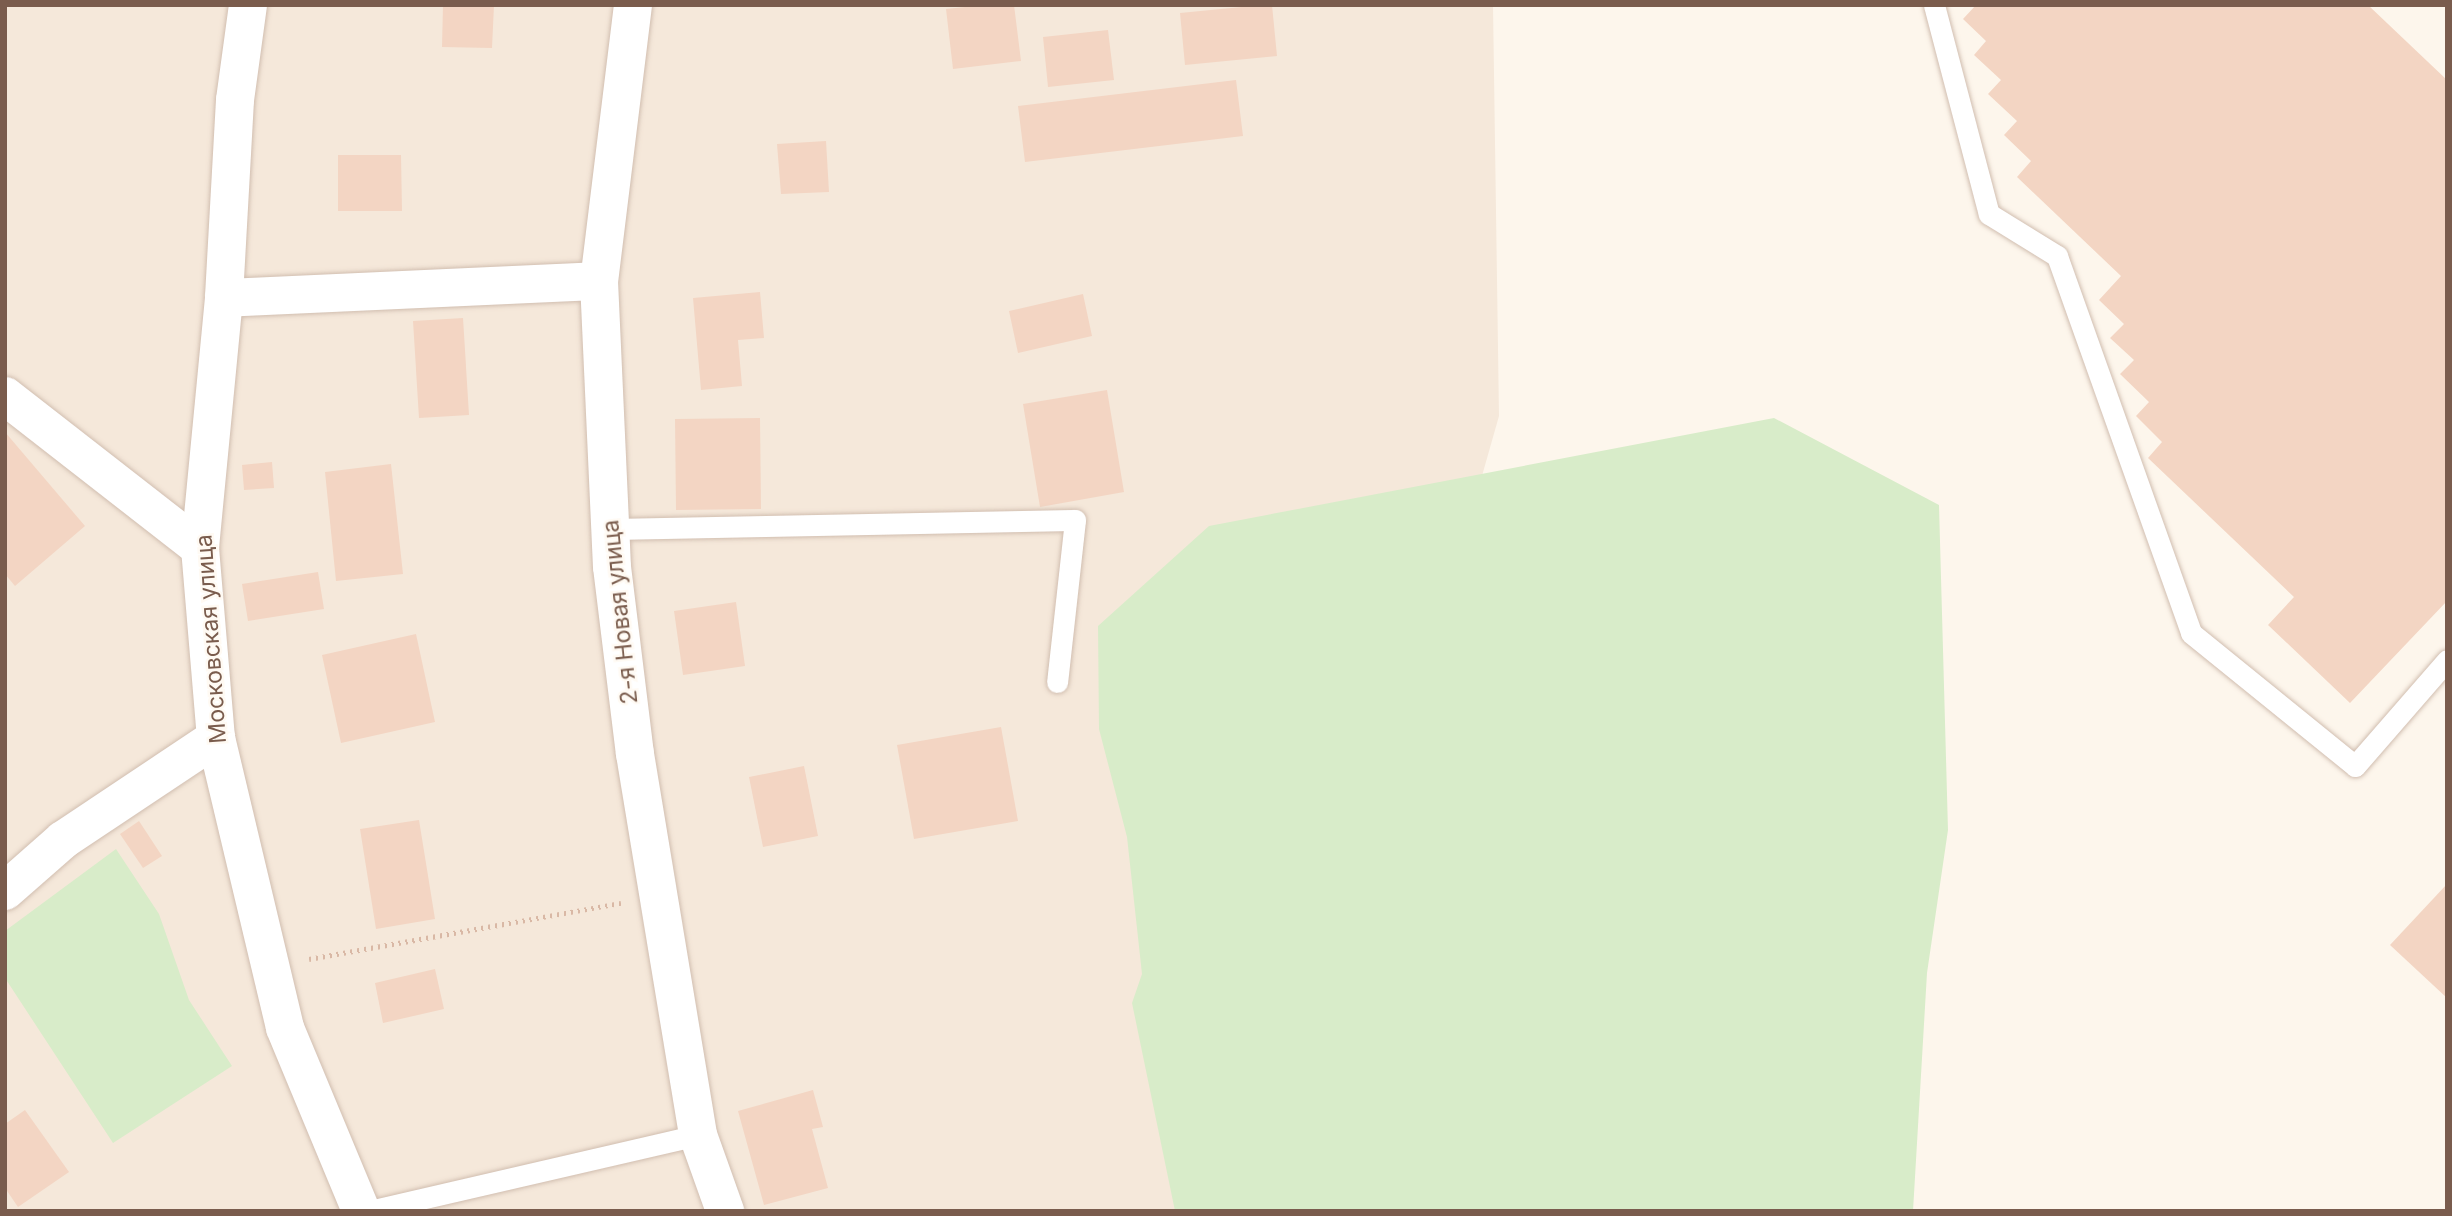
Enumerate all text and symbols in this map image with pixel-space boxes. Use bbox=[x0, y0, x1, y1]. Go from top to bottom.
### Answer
street label: 2-я Новая улица bbox=[597, 518, 643, 706]
street label: Московская улица bbox=[190, 534, 232, 744]

